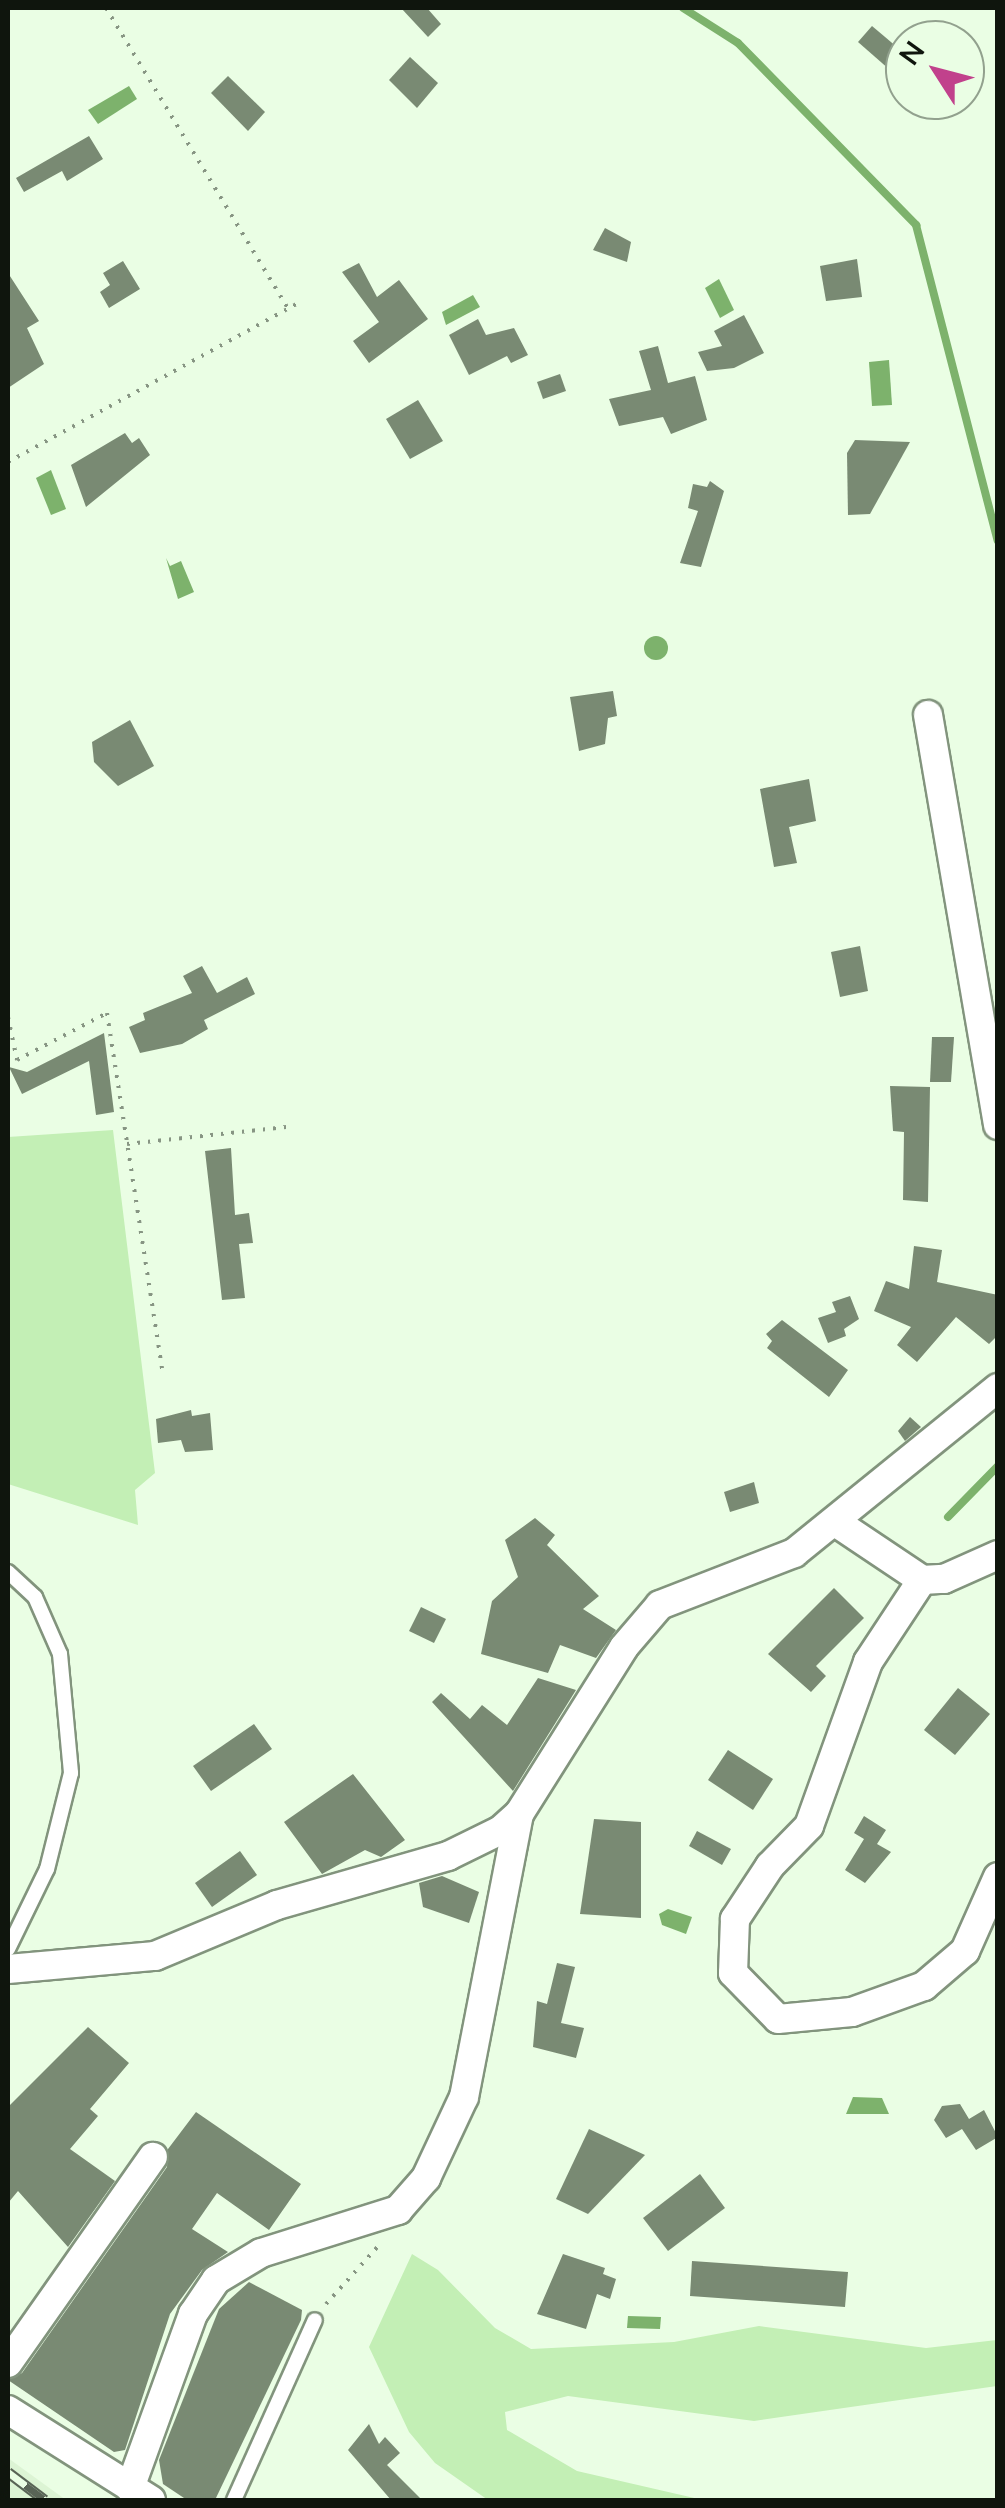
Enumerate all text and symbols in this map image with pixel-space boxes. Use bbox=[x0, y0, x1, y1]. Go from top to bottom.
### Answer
north arrow bbox=[885, 20, 985, 120]
text: N bbox=[891, 34, 934, 73]

